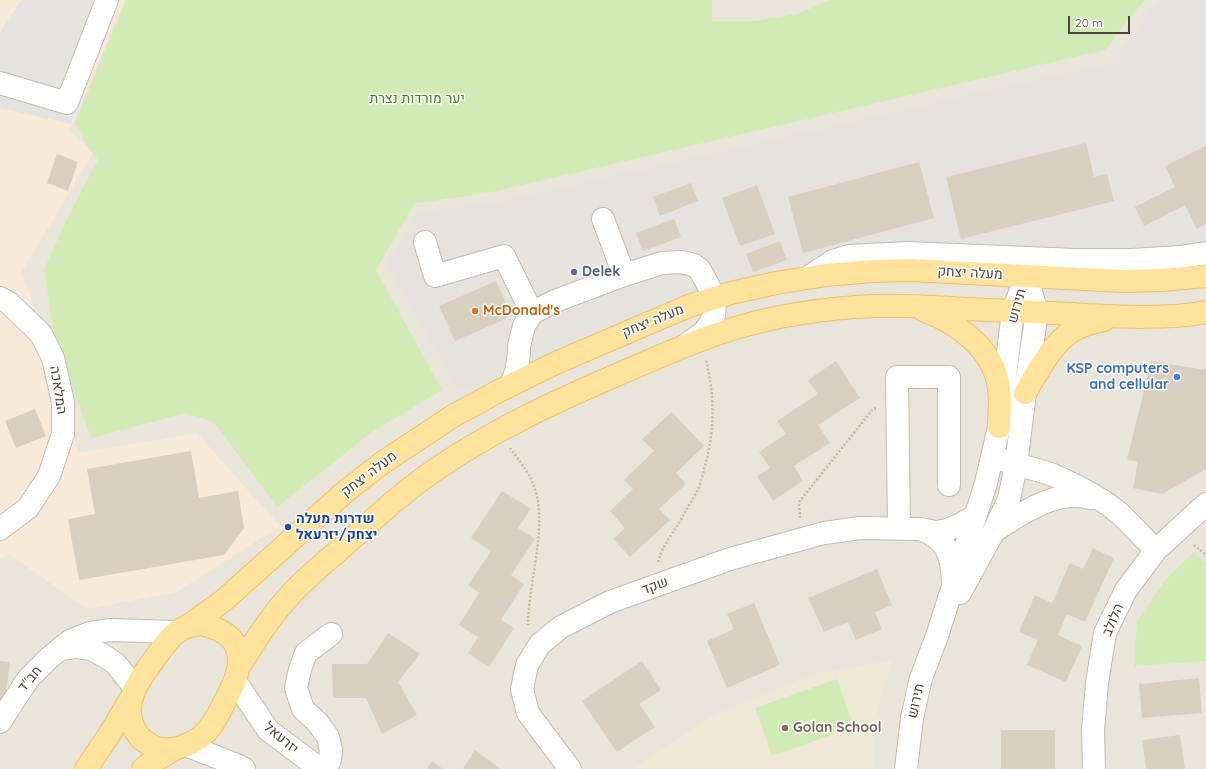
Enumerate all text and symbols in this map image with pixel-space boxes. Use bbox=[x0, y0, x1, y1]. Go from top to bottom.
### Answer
scale bar bbox=[1070, 8, 1132, 34]
text: 20 m bbox=[1075, 15, 1103, 30]
park label: יער מורדות נצרת bbox=[369, 91, 465, 107]
street label: מעלה יצחק bbox=[937, 263, 1003, 283]
place label: Delek bbox=[582, 264, 620, 280]
marker: Delek bbox=[569, 267, 579, 277]
street label: תירוש bbox=[1004, 287, 1030, 325]
street label: מעלה יצחק bbox=[620, 301, 686, 341]
place label: McDonald's bbox=[483, 303, 560, 319]
marker: McDonald's bbox=[470, 306, 480, 316]
place label: KSP computers and cellular bbox=[1067, 361, 1169, 394]
street label: המלאכה bbox=[46, 364, 70, 416]
marker: KSP computers and cellular bbox=[1172, 372, 1182, 382]
street label: מעלה יצחק bbox=[338, 448, 400, 500]
place label: שדרות מעלה יצחק/יזרעאל bbox=[296, 511, 378, 544]
marker: שדרות מעלה יצחק/יזרעאל bbox=[283, 522, 293, 532]
street label: שקד bbox=[639, 573, 671, 599]
street label: הלולב bbox=[1099, 601, 1127, 639]
street label: חב"ד bbox=[14, 663, 46, 695]
street label: תירוש bbox=[904, 682, 928, 720]
street label: יזרעאל bbox=[260, 718, 302, 758]
place label: Golan School bbox=[793, 720, 881, 736]
marker: Golan School bbox=[780, 723, 790, 733]

